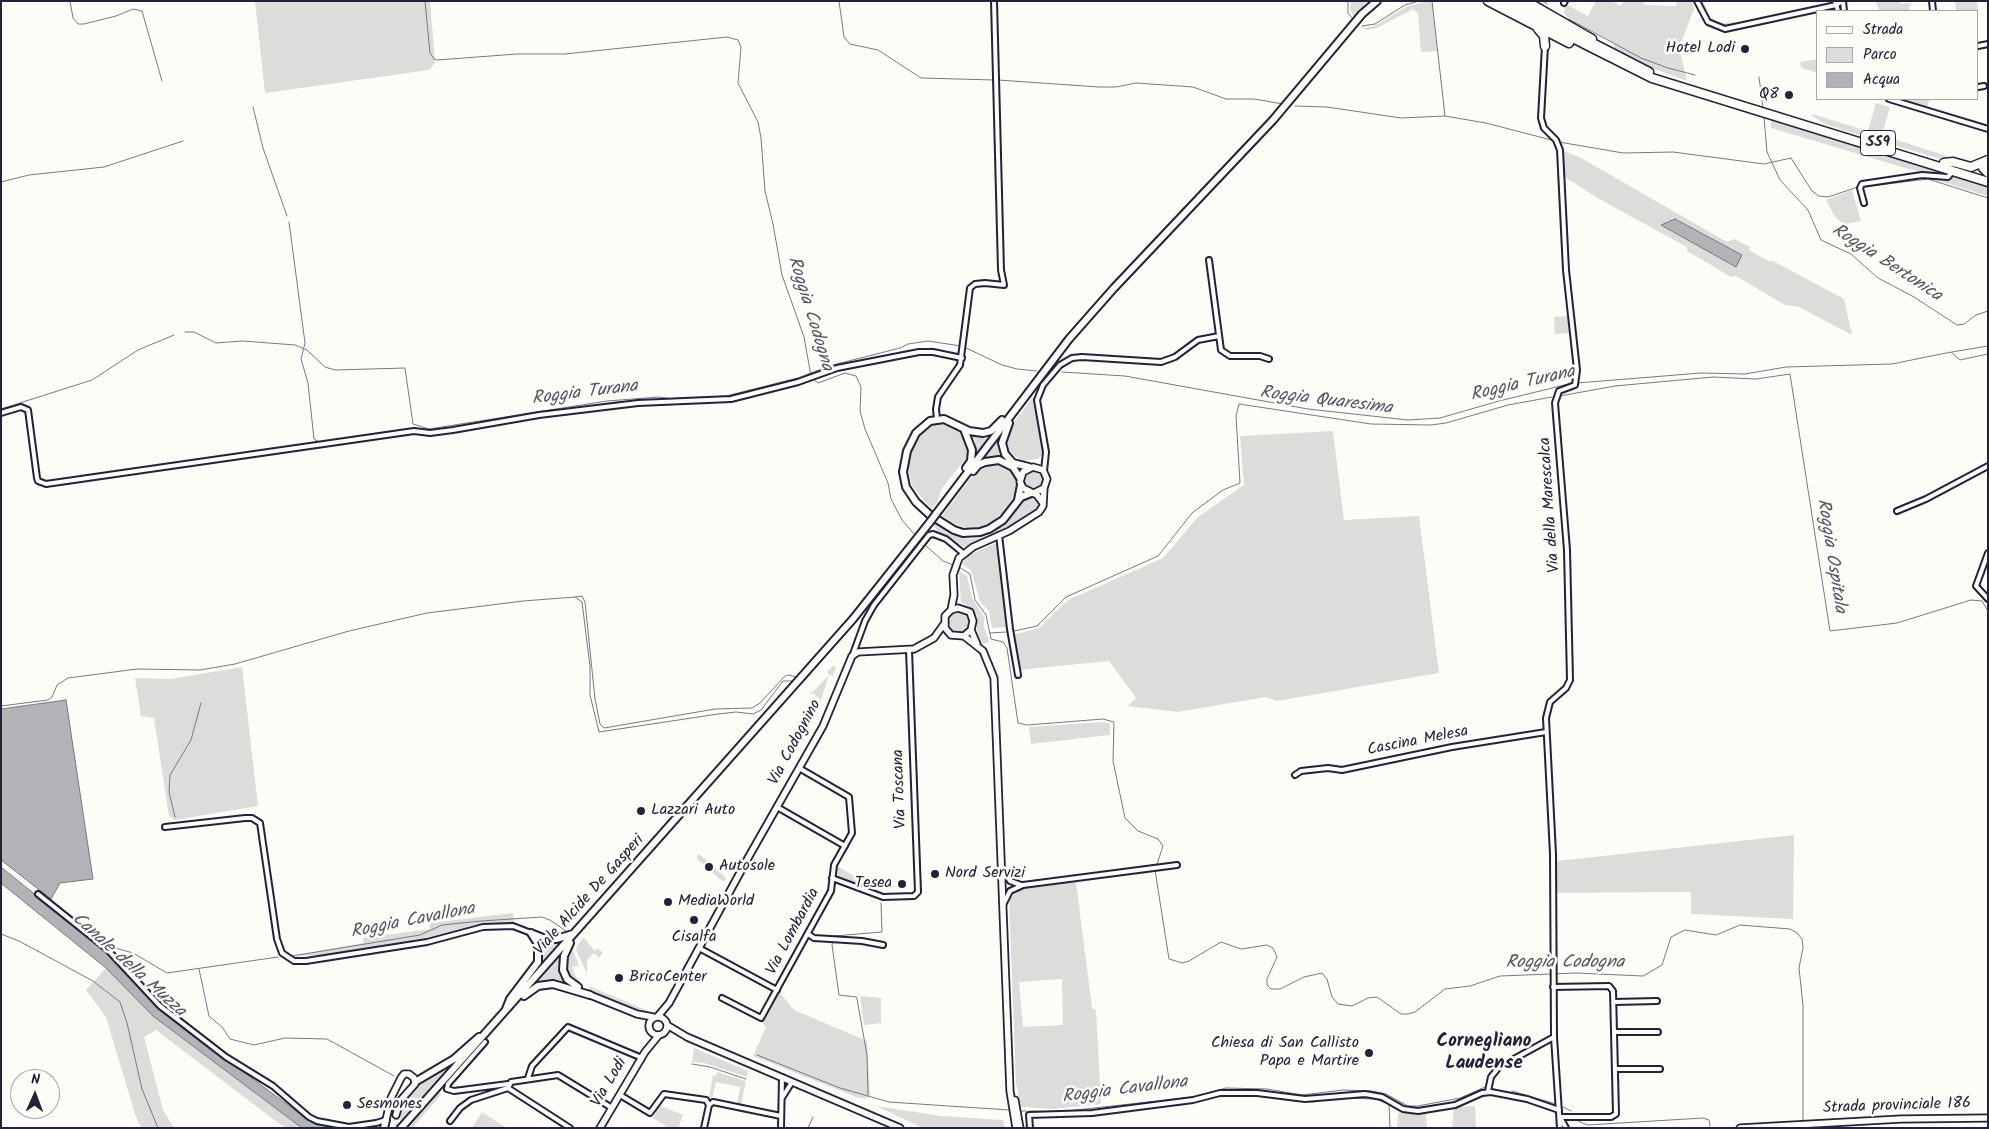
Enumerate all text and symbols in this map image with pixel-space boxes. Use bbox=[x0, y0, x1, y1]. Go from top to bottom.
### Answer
legend bbox=[1816, 10, 1979, 100]
text: Strada bbox=[1863, 18, 1903, 42]
place label: Hotel Lodi bbox=[1666, 39, 1735, 59]
marker: Hotel Lodi bbox=[1739, 43, 1751, 55]
text: Parco bbox=[1863, 43, 1897, 67]
text: Acqua bbox=[1863, 68, 1900, 92]
place label: Q8 bbox=[1759, 85, 1779, 105]
marker: Q8 bbox=[1783, 89, 1795, 101]
road number: SS9 bbox=[1860, 130, 1896, 156]
water label: Roggia Bertonica bbox=[1827, 220, 1945, 308]
water label: Roggia Codogna bbox=[781, 254, 837, 374]
water label: Roggia Turana bbox=[1469, 363, 1577, 407]
water label: Roggia Turana bbox=[531, 377, 639, 411]
water label: Roggia Quaresima bbox=[1259, 383, 1393, 421]
street label: Via della Marescalca bbox=[1537, 437, 1565, 573]
water label: Roggia Ospitala bbox=[1810, 497, 1850, 615]
street label: Via Codognino bbox=[765, 697, 827, 789]
street label: Cascina Melesa bbox=[1366, 723, 1470, 761]
street label: Via Toscana bbox=[890, 749, 912, 829]
place label: Lazzari Auto bbox=[651, 801, 735, 821]
marker: Lazzari Auto bbox=[635, 805, 647, 817]
street label: Viale Alcide De Gasperi bbox=[531, 832, 649, 960]
place label: Autosole bbox=[719, 857, 775, 877]
marker: Autosole bbox=[703, 861, 715, 873]
place label: Nord Servizi bbox=[945, 864, 1025, 884]
marker: Nord Servizi bbox=[929, 868, 941, 880]
place label: Tesea bbox=[855, 874, 892, 894]
marker: Tesea bbox=[896, 878, 908, 890]
street label: Via Lombardia bbox=[763, 885, 825, 979]
place label: MediaWorld bbox=[678, 892, 754, 912]
marker: MediaWorld bbox=[662, 896, 674, 908]
water label: Roggia Cavallona bbox=[349, 899, 477, 945]
water label: Canale della Muzza bbox=[67, 909, 189, 1023]
marker: Cisalfa bbox=[688, 914, 700, 926]
place label: Cisalfa bbox=[671, 928, 717, 948]
water label: Roggia Codogna bbox=[1506, 953, 1624, 975]
place label: BricoCenter bbox=[629, 968, 707, 988]
marker: BricoCenter bbox=[613, 972, 625, 984]
district label: Cornegliano Laudense bbox=[1436, 1032, 1532, 1076]
place label: Chiesa di San Callisto Papa e Martire bbox=[1211, 1034, 1359, 1072]
marker: Chiesa di San Callisto Papa e Martire bbox=[1363, 1047, 1375, 1059]
street label: Via Lodi bbox=[588, 1055, 632, 1111]
north arrow bbox=[10, 1069, 60, 1119]
text: N bbox=[31, 1069, 40, 1091]
water label: Roggia Cavallona bbox=[1061, 1073, 1189, 1109]
place label: Sesmones bbox=[357, 1095, 422, 1115]
street label: Strada provinciale 186 bbox=[1823, 1095, 1971, 1119]
marker: Sesmones bbox=[341, 1099, 353, 1111]

